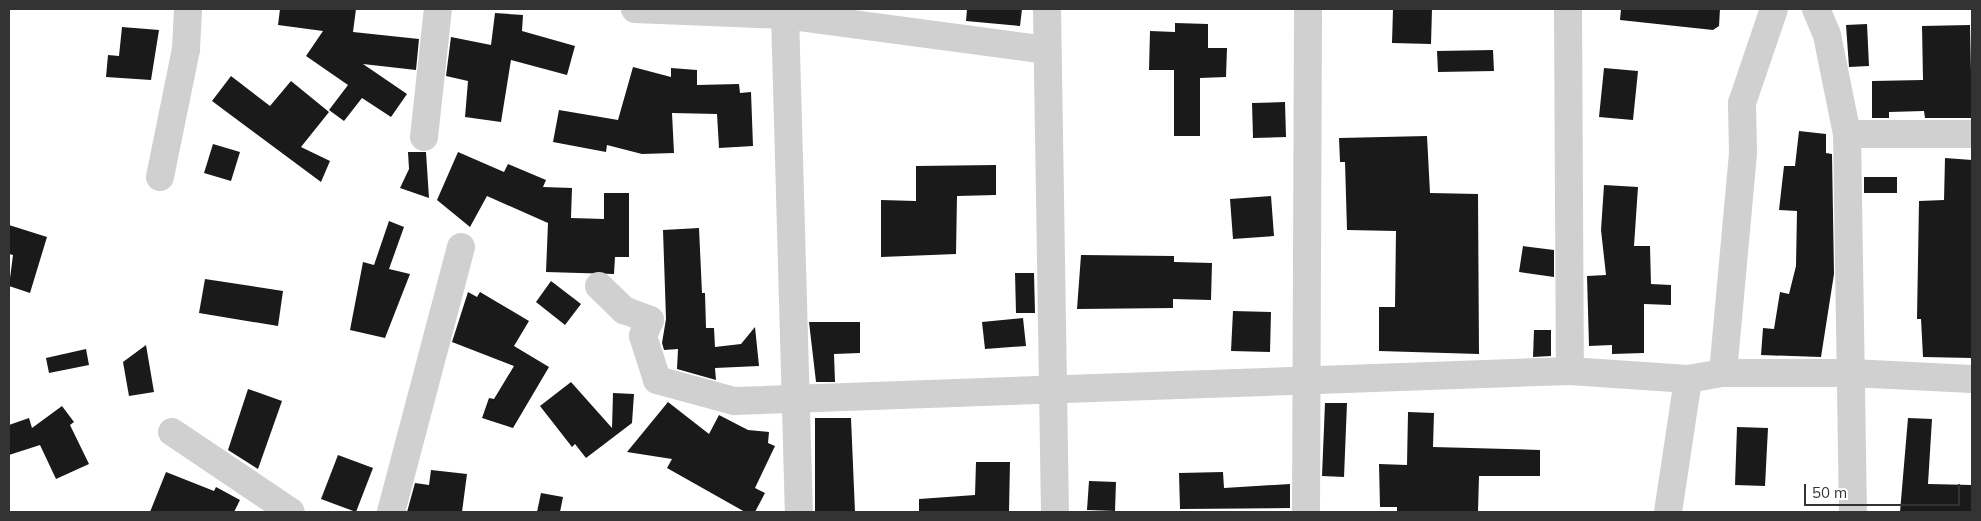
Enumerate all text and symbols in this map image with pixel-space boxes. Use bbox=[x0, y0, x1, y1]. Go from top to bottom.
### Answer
scale bar bbox=[1806, 474, 1962, 506]
text: 50 m bbox=[1812, 483, 1847, 502]

